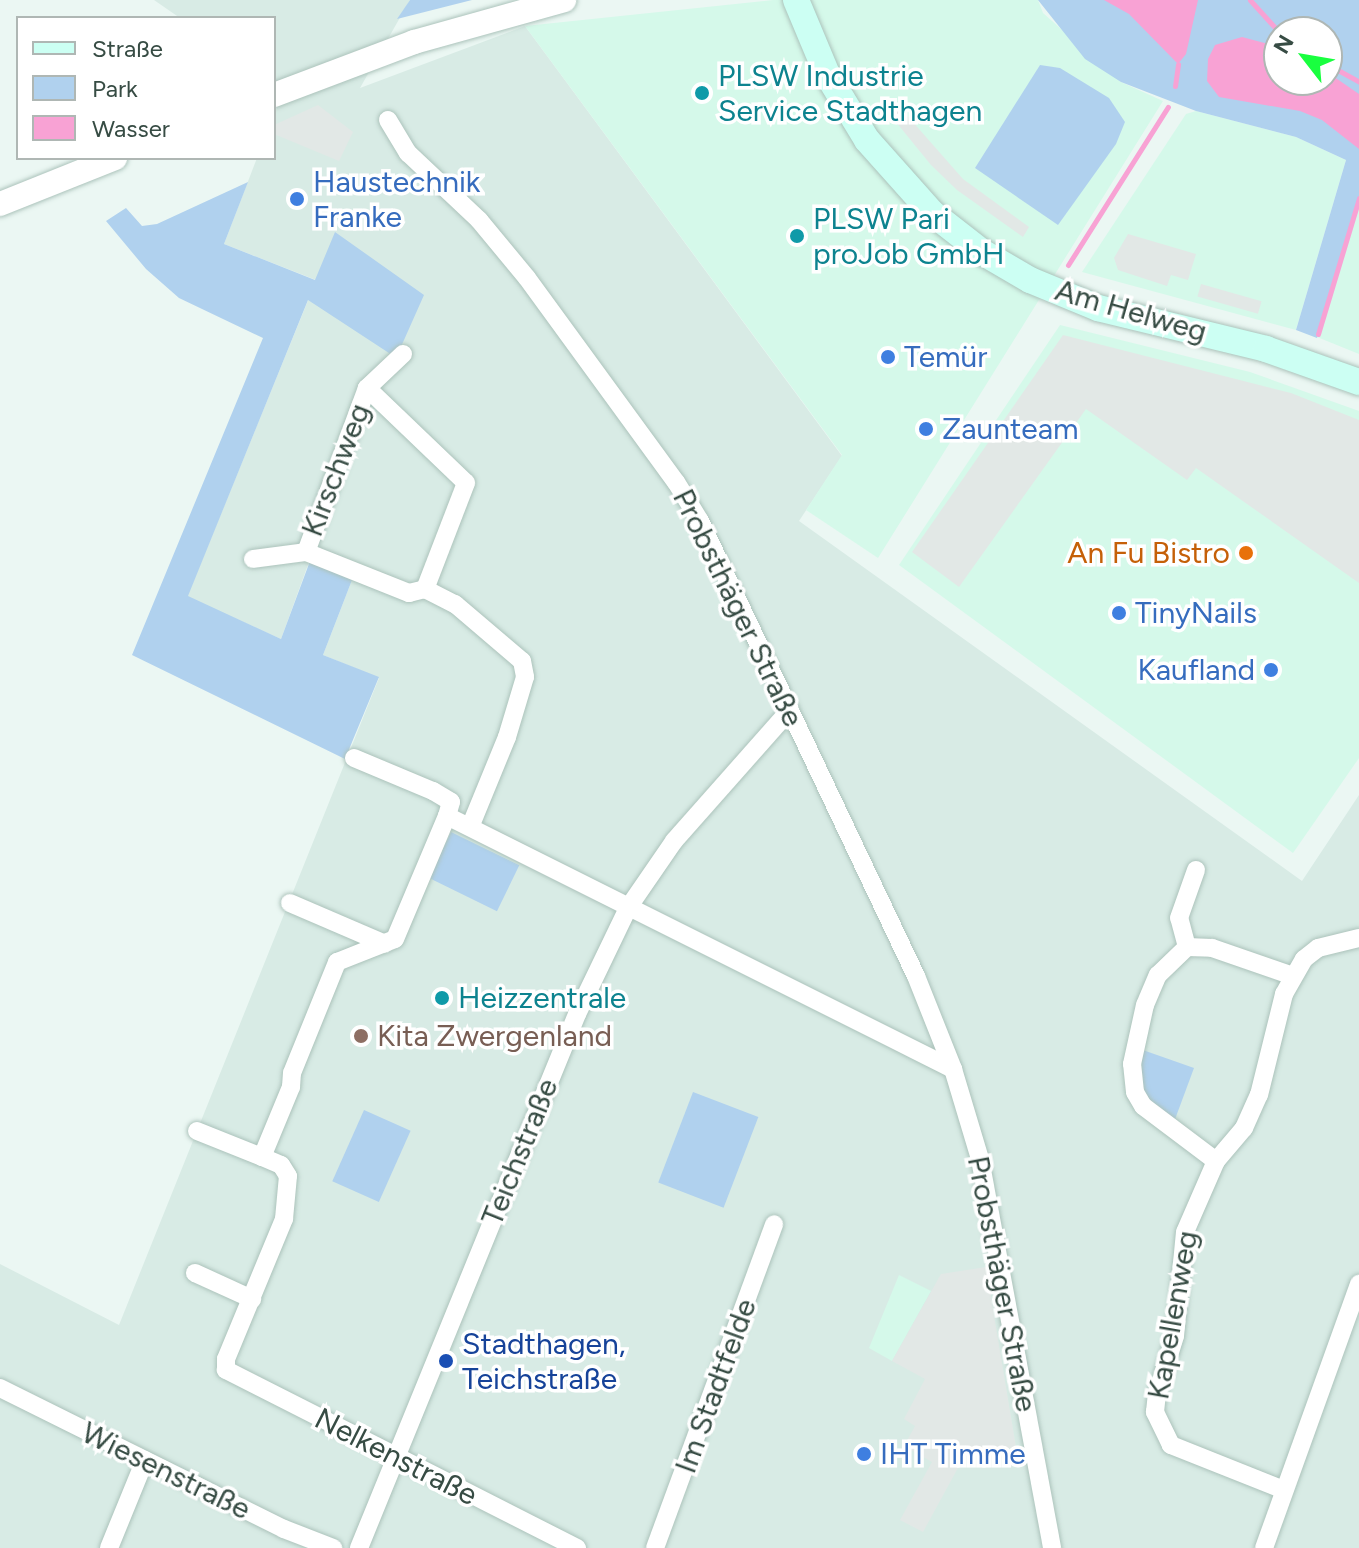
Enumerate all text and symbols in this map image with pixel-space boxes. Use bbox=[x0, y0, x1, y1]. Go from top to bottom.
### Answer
legend bbox=[16, 16, 276, 160]
north arrow bbox=[1263, 16, 1343, 96]
text: N bbox=[1268, 30, 1300, 59]
text: Straße bbox=[92, 34, 163, 63]
place label: PLSW Industrie Service Stadthagen bbox=[718, 58, 982, 128]
text: Park bbox=[92, 74, 138, 103]
marker: PLSW Industrie Service Stadthagen bbox=[693, 84, 711, 102]
text: Wasser bbox=[92, 114, 170, 143]
place label: Haustechnik Franke bbox=[313, 164, 480, 234]
marker: Haustechnik Franke bbox=[288, 190, 306, 208]
place label: PLSW Pari proJob GmbH bbox=[813, 201, 1005, 272]
marker: PLSW Pari proJob GmbH bbox=[788, 227, 806, 245]
street label: Am Helweg bbox=[1051, 272, 1211, 350]
place label: Temür bbox=[904, 339, 987, 375]
marker: Temür bbox=[879, 348, 897, 366]
street label: Kirschweg bbox=[294, 399, 378, 541]
place label: Zaunteam bbox=[942, 411, 1078, 447]
marker: Zaunteam bbox=[917, 420, 935, 438]
street label: Probsthäger Straße bbox=[665, 483, 811, 733]
place label: An Fu Bistro bbox=[1067, 535, 1230, 571]
marker: An Fu Bistro bbox=[1237, 544, 1255, 562]
place label: TinyNails bbox=[1135, 595, 1257, 631]
marker: TinyNails bbox=[1110, 604, 1128, 622]
place label: Kaufland bbox=[1138, 652, 1255, 688]
marker: Kaufland bbox=[1262, 661, 1280, 679]
place label: Heizzentrale bbox=[458, 980, 626, 1016]
marker: Heizzentrale bbox=[433, 989, 451, 1007]
place label: Kita Zwergenland bbox=[377, 1018, 612, 1054]
marker: Kita Zwergenland bbox=[352, 1027, 370, 1045]
street label: Teichstraße bbox=[474, 1073, 566, 1231]
street label: Probsthäger Straße bbox=[960, 1153, 1044, 1415]
street label: Kapellenweg bbox=[1140, 1228, 1206, 1402]
street label: Im Stadtfelde bbox=[668, 1294, 764, 1478]
place label: Stadthagen, Teichstraße bbox=[462, 1326, 625, 1396]
marker: Stadthagen, Teichstraße bbox=[437, 1352, 455, 1370]
street label: Nelkenstraße bbox=[309, 1401, 483, 1513]
street label: Wiesenstraße bbox=[76, 1415, 256, 1527]
place label: IHT Timme bbox=[880, 1436, 1026, 1472]
marker: IHT Timme bbox=[855, 1445, 873, 1463]

